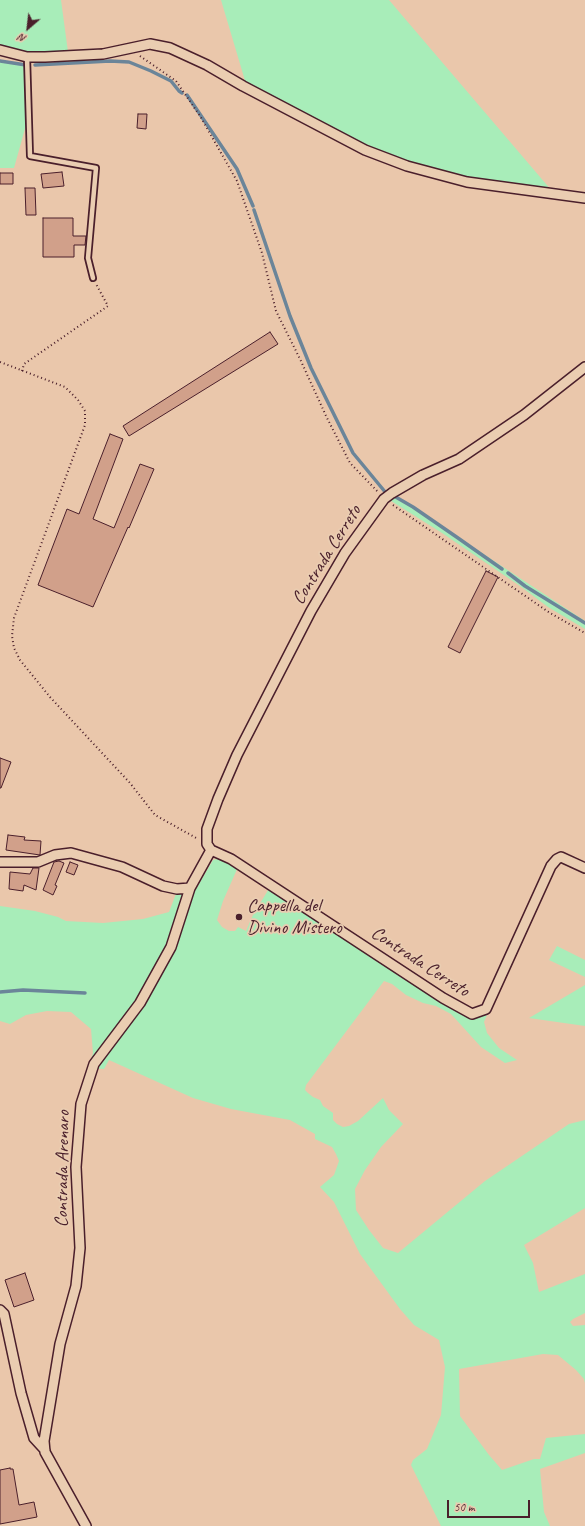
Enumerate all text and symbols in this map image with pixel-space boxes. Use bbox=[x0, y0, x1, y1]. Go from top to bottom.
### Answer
north arrow bbox=[8, 8, 48, 48]
text: N bbox=[16, 31, 29, 46]
street label: Contrada Cerreto bbox=[287, 501, 367, 609]
place label: Cappella del Divino Mistero bbox=[247, 895, 342, 939]
marker: Cappella del Divino Mistero bbox=[234, 912, 244, 922]
street label: Contrada Cerreto bbox=[366, 922, 474, 1002]
street label: Contrada Arenaro bbox=[51, 1110, 75, 1228]
scale bar bbox=[449, 1492, 532, 1518]
text: 50 m bbox=[454, 1499, 474, 1515]

